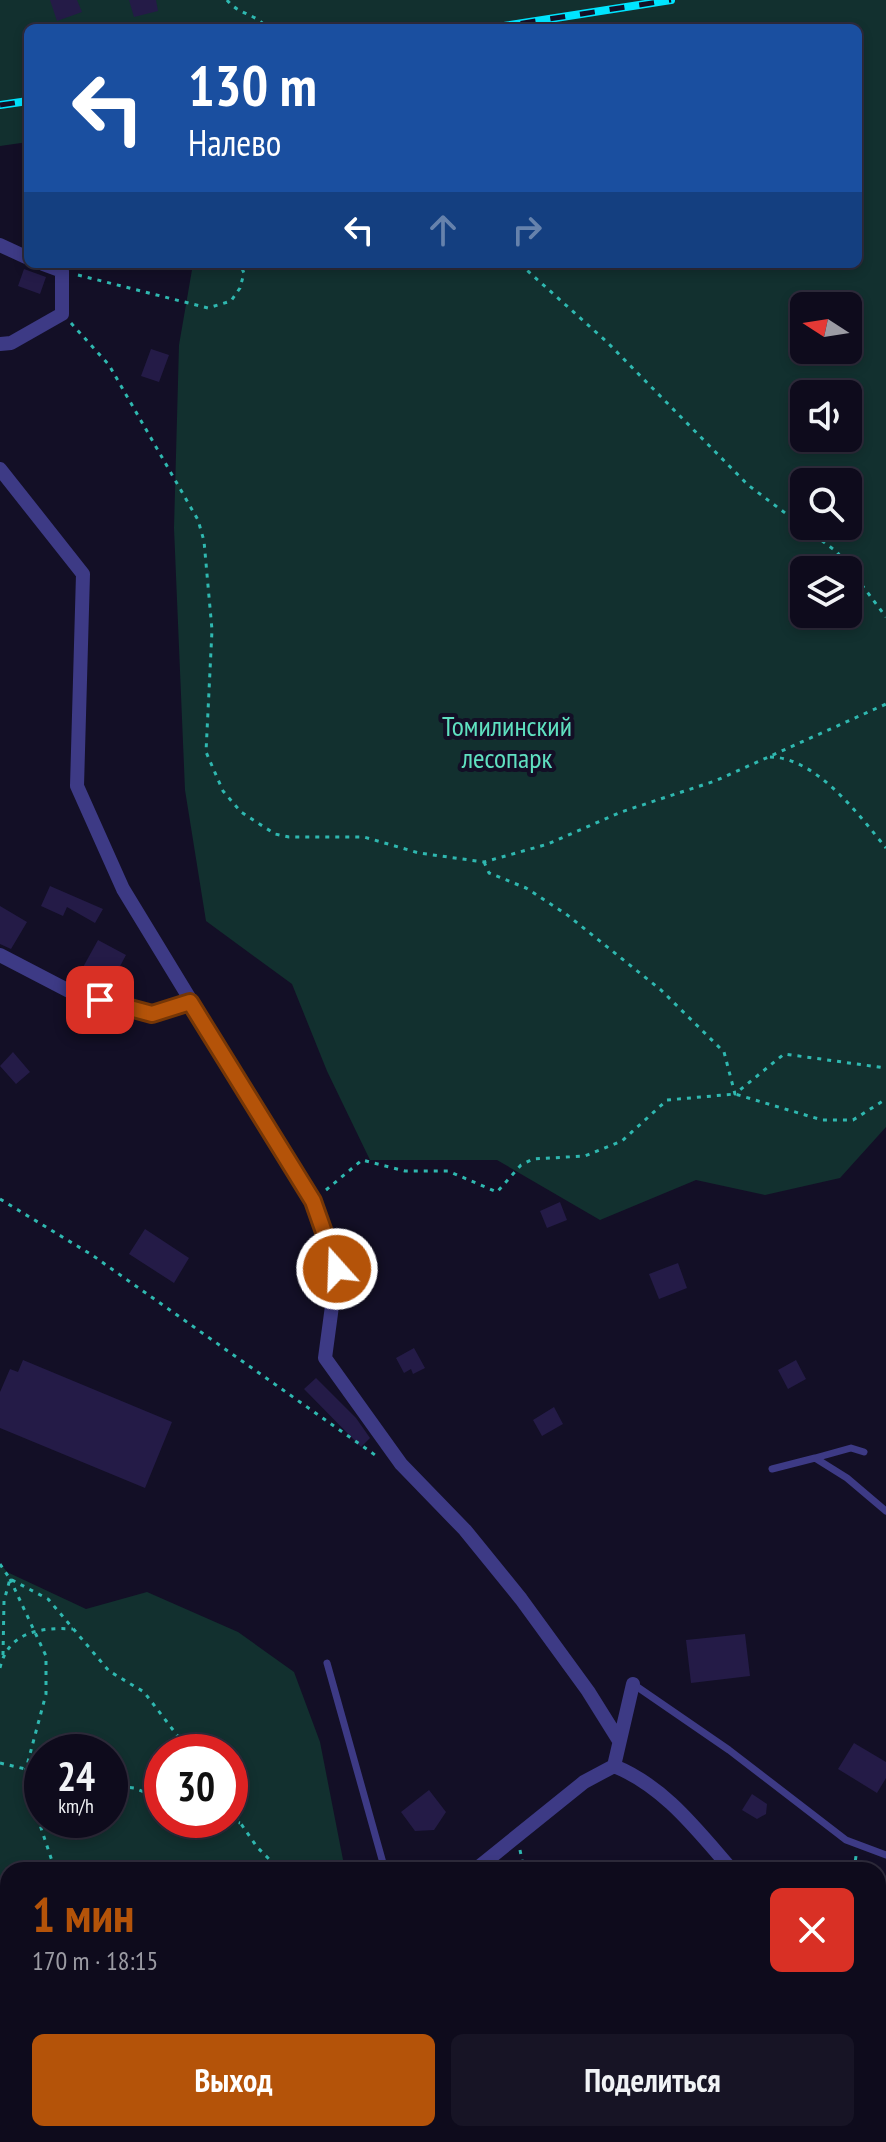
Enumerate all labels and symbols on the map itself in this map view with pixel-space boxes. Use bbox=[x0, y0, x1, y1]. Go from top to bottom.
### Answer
north arrow bbox=[790, 292, 862, 364]
park label: Томилинский лесопарк bbox=[442, 707, 572, 776]
pin bbox=[66, 966, 134, 1034]
position arrow bbox=[295, 1227, 379, 1311]
speed limit sign: 30 bbox=[144, 1734, 248, 1838]

